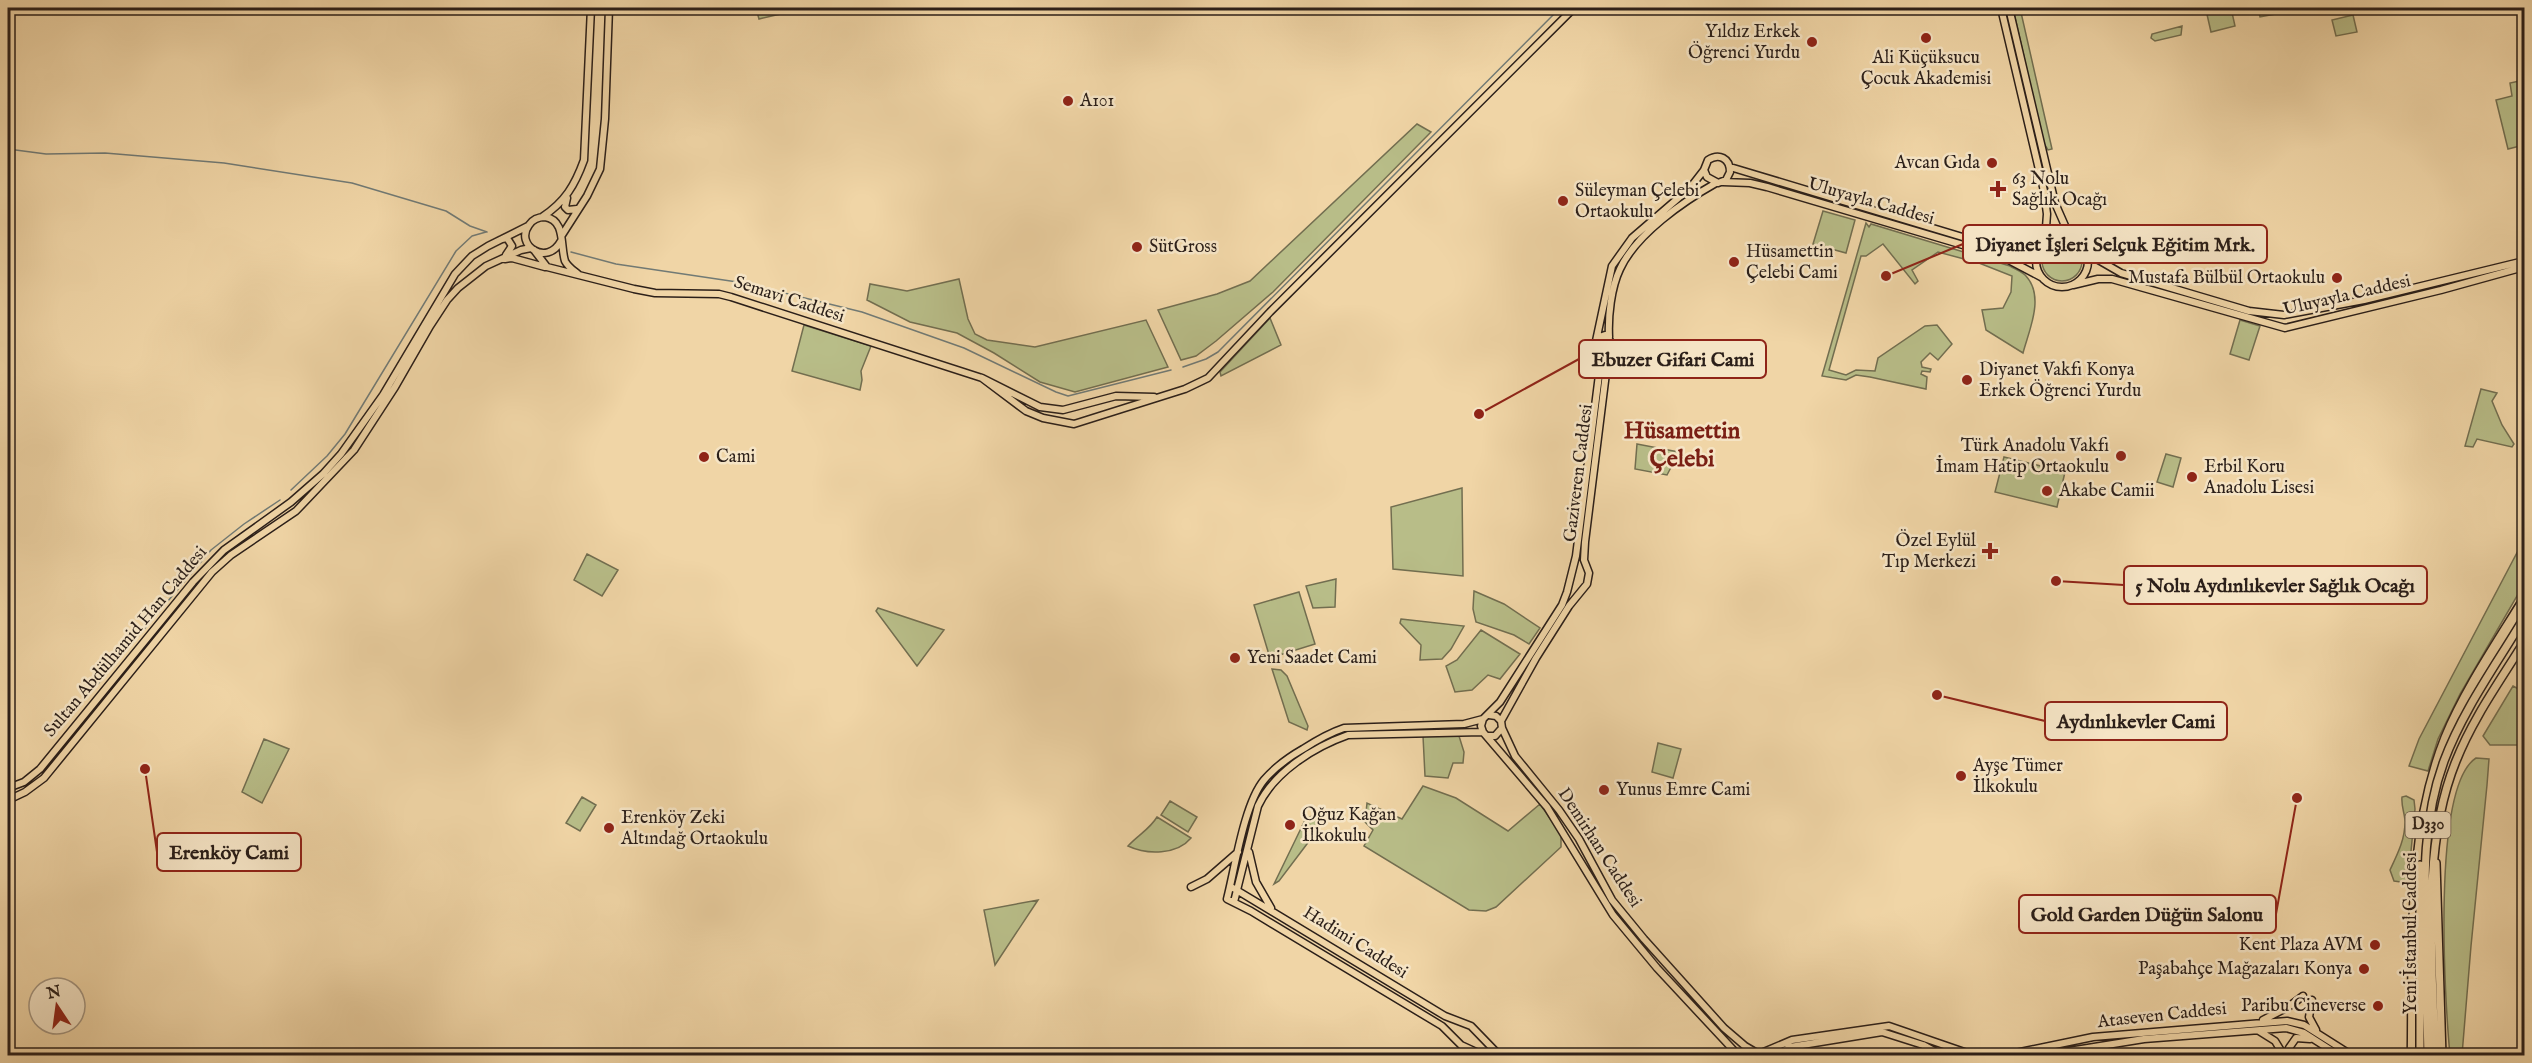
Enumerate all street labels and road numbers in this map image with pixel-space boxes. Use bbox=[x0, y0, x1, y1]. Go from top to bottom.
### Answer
street label: Uluyayla Caddesi bbox=[1805, 173, 1937, 231]
street label: Uluyayla Caddesi bbox=[2281, 270, 2413, 322]
street label: Semavi Caddesi bbox=[731, 271, 847, 329]
street label: Gaziveren Caddesi bbox=[1559, 402, 1599, 543]
street label: Sultan Abdülhamid Han Caddesi bbox=[39, 542, 213, 742]
street label: Demirhan Caddesi bbox=[1552, 784, 1646, 912]
road number: D330 bbox=[2406, 812, 2450, 838]
street label: Yeni İstanbul Caddesi bbox=[2399, 852, 2423, 1014]
street label: Hadimi Caddesi bbox=[1298, 902, 1412, 985]
street label: Ataseven Caddesi bbox=[2095, 998, 2228, 1034]

